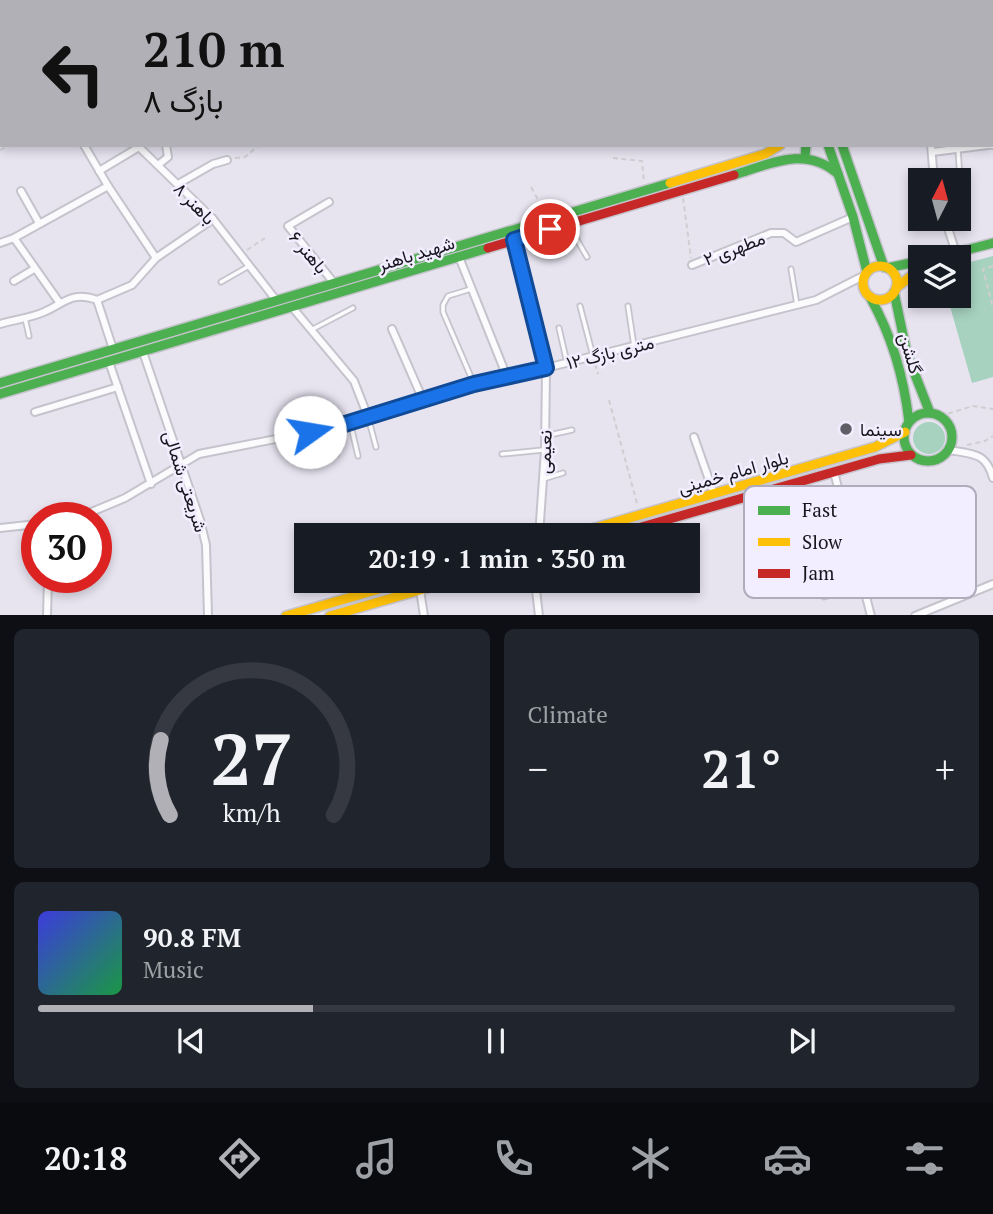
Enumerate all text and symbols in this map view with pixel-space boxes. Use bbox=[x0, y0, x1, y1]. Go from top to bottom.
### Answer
text: 210 m bbox=[143, 16, 285, 81]
icon: left bbox=[28, 28, 119, 119]
text: بازگ ۸ bbox=[143, 79, 223, 121]
north arrow bbox=[908, 168, 971, 231]
map controls bbox=[908, 168, 971, 308]
street label: باهنر ۸ bbox=[169, 176, 221, 230]
pin bbox=[520, 199, 580, 259]
icon: arrive bbox=[531, 210, 569, 248]
street label: مطهری ۲ bbox=[700, 225, 768, 271]
street label: باهنر ۶ bbox=[284, 226, 334, 278]
street label: شهید باهنر bbox=[374, 230, 457, 276]
button: layers bbox=[908, 245, 971, 308]
street label: گلشن bbox=[893, 329, 929, 377]
street label: ۱۲ متری بازگ bbox=[564, 330, 656, 374]
position arrow bbox=[273, 395, 347, 469]
place label: سینما bbox=[860, 417, 902, 441]
marker: سینما bbox=[838, 421, 854, 437]
street label: شریعتی شمالی bbox=[158, 427, 214, 535]
street label: نعیمی bbox=[531, 429, 557, 475]
street label: بلوار امام خمینی bbox=[675, 445, 791, 500]
legend bbox=[744, 486, 976, 598]
text: Fast bbox=[802, 497, 837, 522]
speed limit sign: 30 bbox=[21, 502, 112, 593]
text: Slow bbox=[802, 529, 843, 554]
text: 20:19 · 1 min · 350 m bbox=[368, 541, 626, 575]
text: Jam bbox=[802, 560, 835, 585]
text: Climate bbox=[528, 699, 608, 730]
text: 27 bbox=[211, 709, 293, 806]
text: 21° bbox=[701, 734, 781, 803]
text: − bbox=[528, 744, 548, 794]
text: + bbox=[935, 744, 955, 794]
text: km/h bbox=[223, 795, 281, 828]
text: 90.8 FM bbox=[143, 920, 241, 954]
text: Music bbox=[143, 954, 204, 985]
icon: previous bbox=[172, 1022, 210, 1060]
icon: pause bbox=[477, 1022, 515, 1060]
icon: next bbox=[783, 1022, 821, 1060]
icon: directions bbox=[215, 1134, 264, 1183]
icon: music bbox=[352, 1134, 401, 1183]
icon: phone bbox=[489, 1134, 538, 1183]
icon: climate bbox=[626, 1134, 675, 1183]
icon: car bbox=[763, 1134, 812, 1183]
icon: filters bbox=[900, 1134, 949, 1183]
text: 20:18 bbox=[44, 1137, 127, 1179]

